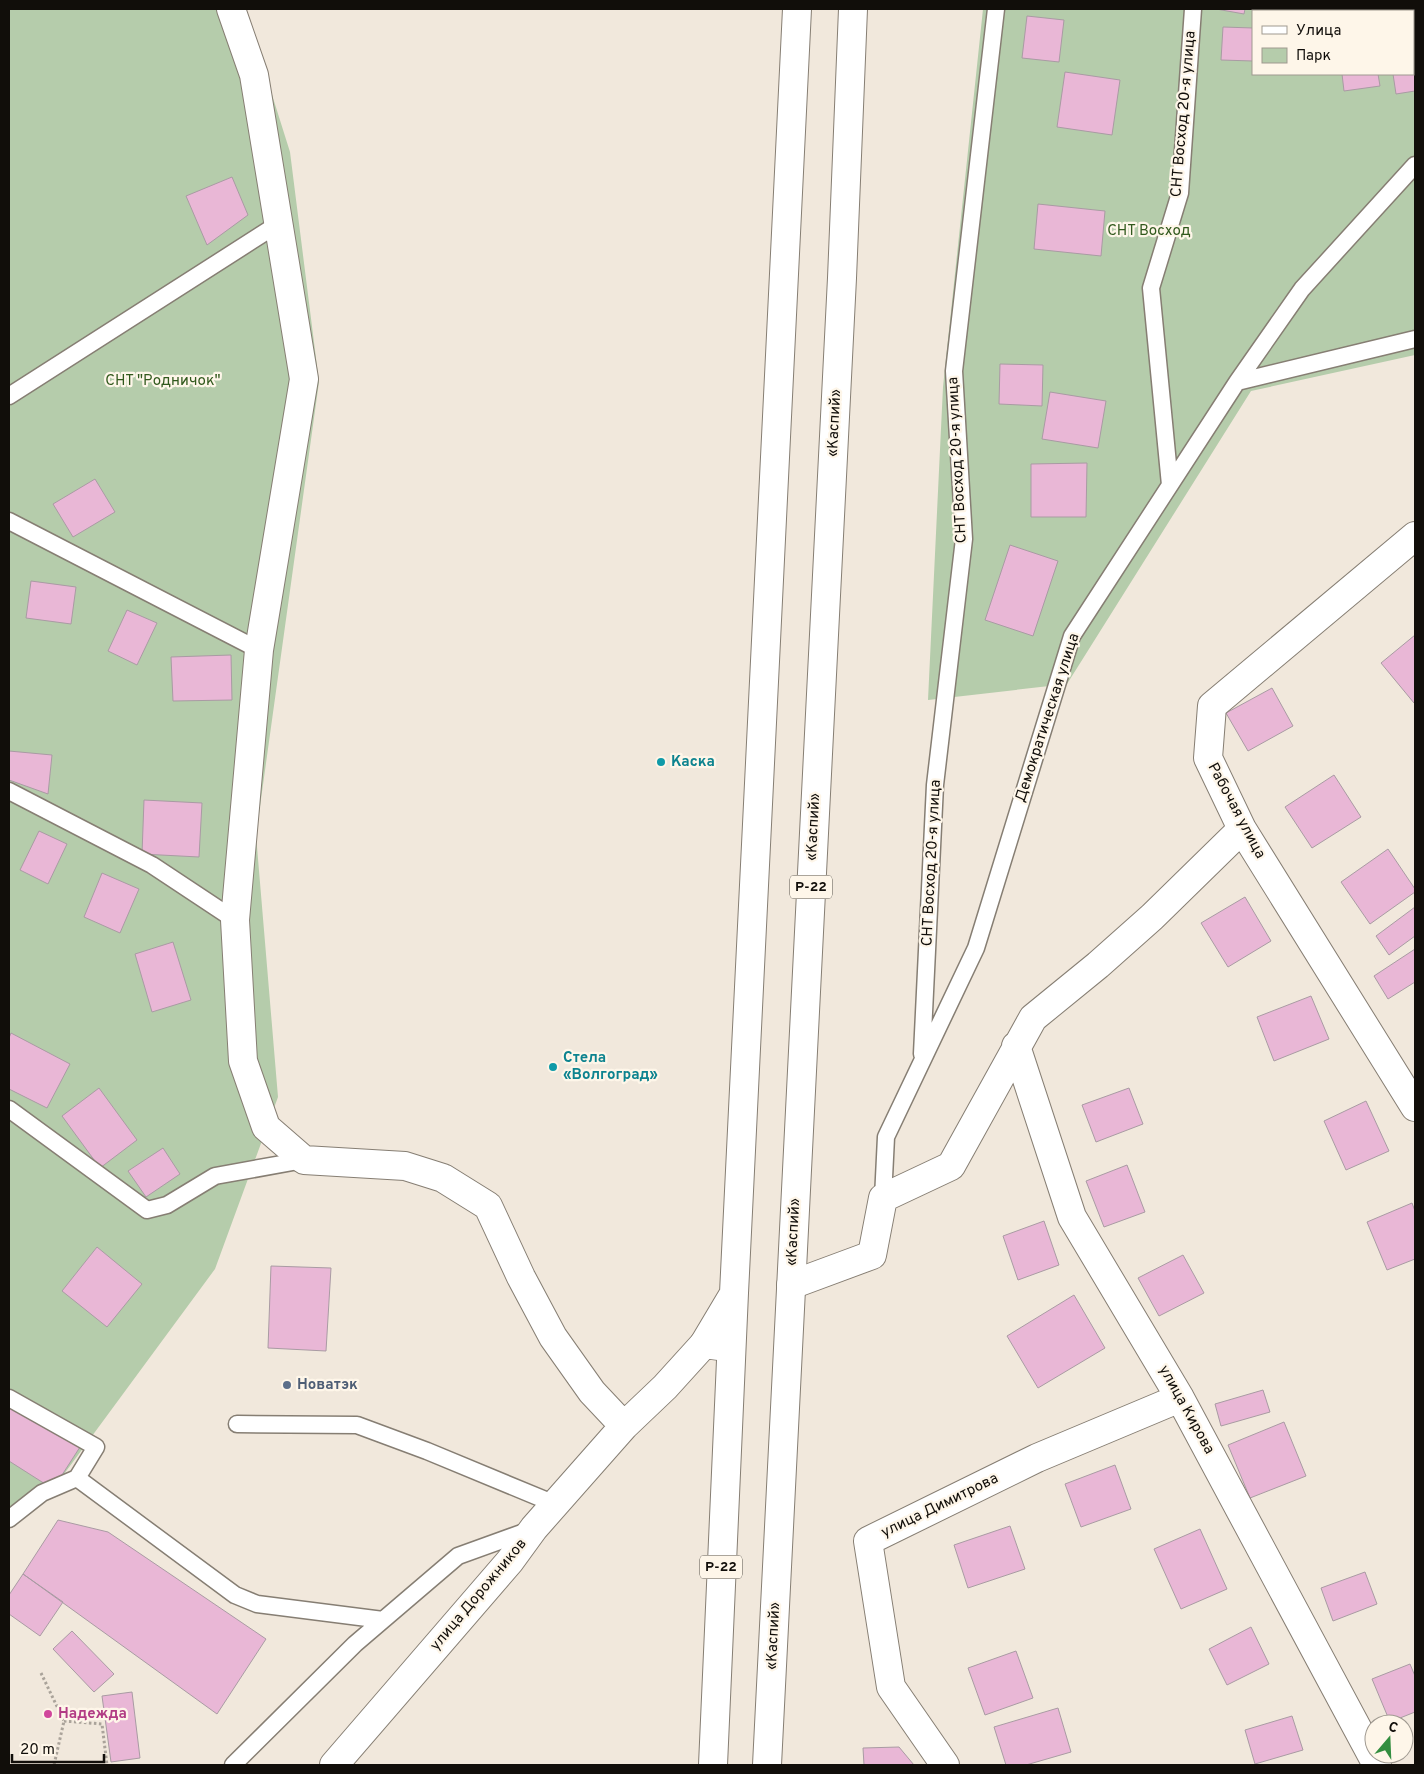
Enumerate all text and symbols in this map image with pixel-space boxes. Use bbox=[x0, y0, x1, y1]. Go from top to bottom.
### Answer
legend bbox=[1252, 10, 1414, 75]
text: Улица bbox=[1296, 22, 1341, 41]
street label: СНТ Восход 20-я улица bbox=[1167, 30, 1201, 198]
text: Парк bbox=[1296, 47, 1331, 66]
park label: СНТ Восход bbox=[1107, 222, 1191, 241]
park label: СНТ "Родничок" bbox=[105, 372, 221, 391]
street label: СНТ Восход 20-я улица bbox=[944, 376, 972, 544]
street label: «Каспий» bbox=[824, 388, 846, 457]
street label: Демократическая улица bbox=[1012, 631, 1084, 805]
place label: Каска bbox=[671, 753, 715, 772]
marker: Каска bbox=[655, 756, 667, 768]
street label: Рабочая улица bbox=[1203, 760, 1269, 862]
street label: СНТ Восход 20-я улица bbox=[918, 779, 946, 947]
street label: «Каспий» bbox=[803, 792, 825, 861]
road number: Р-22 bbox=[790, 876, 832, 899]
place label: Стела «Волгоград» bbox=[563, 1049, 658, 1085]
marker: Стела «Волгоград» bbox=[547, 1061, 559, 1073]
street label: «Каспий» bbox=[783, 1197, 805, 1266]
street label: улица Кирова bbox=[1154, 1362, 1218, 1458]
place label: Новатэк bbox=[297, 1376, 358, 1395]
marker: Новатэк bbox=[281, 1379, 293, 1391]
street label: улица Димитрова bbox=[878, 1469, 1002, 1543]
street label: улица Дорожников bbox=[426, 1535, 532, 1655]
road number: Р-22 bbox=[700, 1555, 742, 1578]
street label: «Каспий» bbox=[763, 1601, 785, 1670]
place label: Надежда bbox=[58, 1705, 127, 1724]
marker: Надежда bbox=[42, 1708, 54, 1720]
north arrow bbox=[1364, 1714, 1414, 1764]
text: С bbox=[1386, 1719, 1400, 1738]
scale bar bbox=[12, 1732, 105, 1764]
text: 20 m bbox=[20, 1741, 55, 1760]

